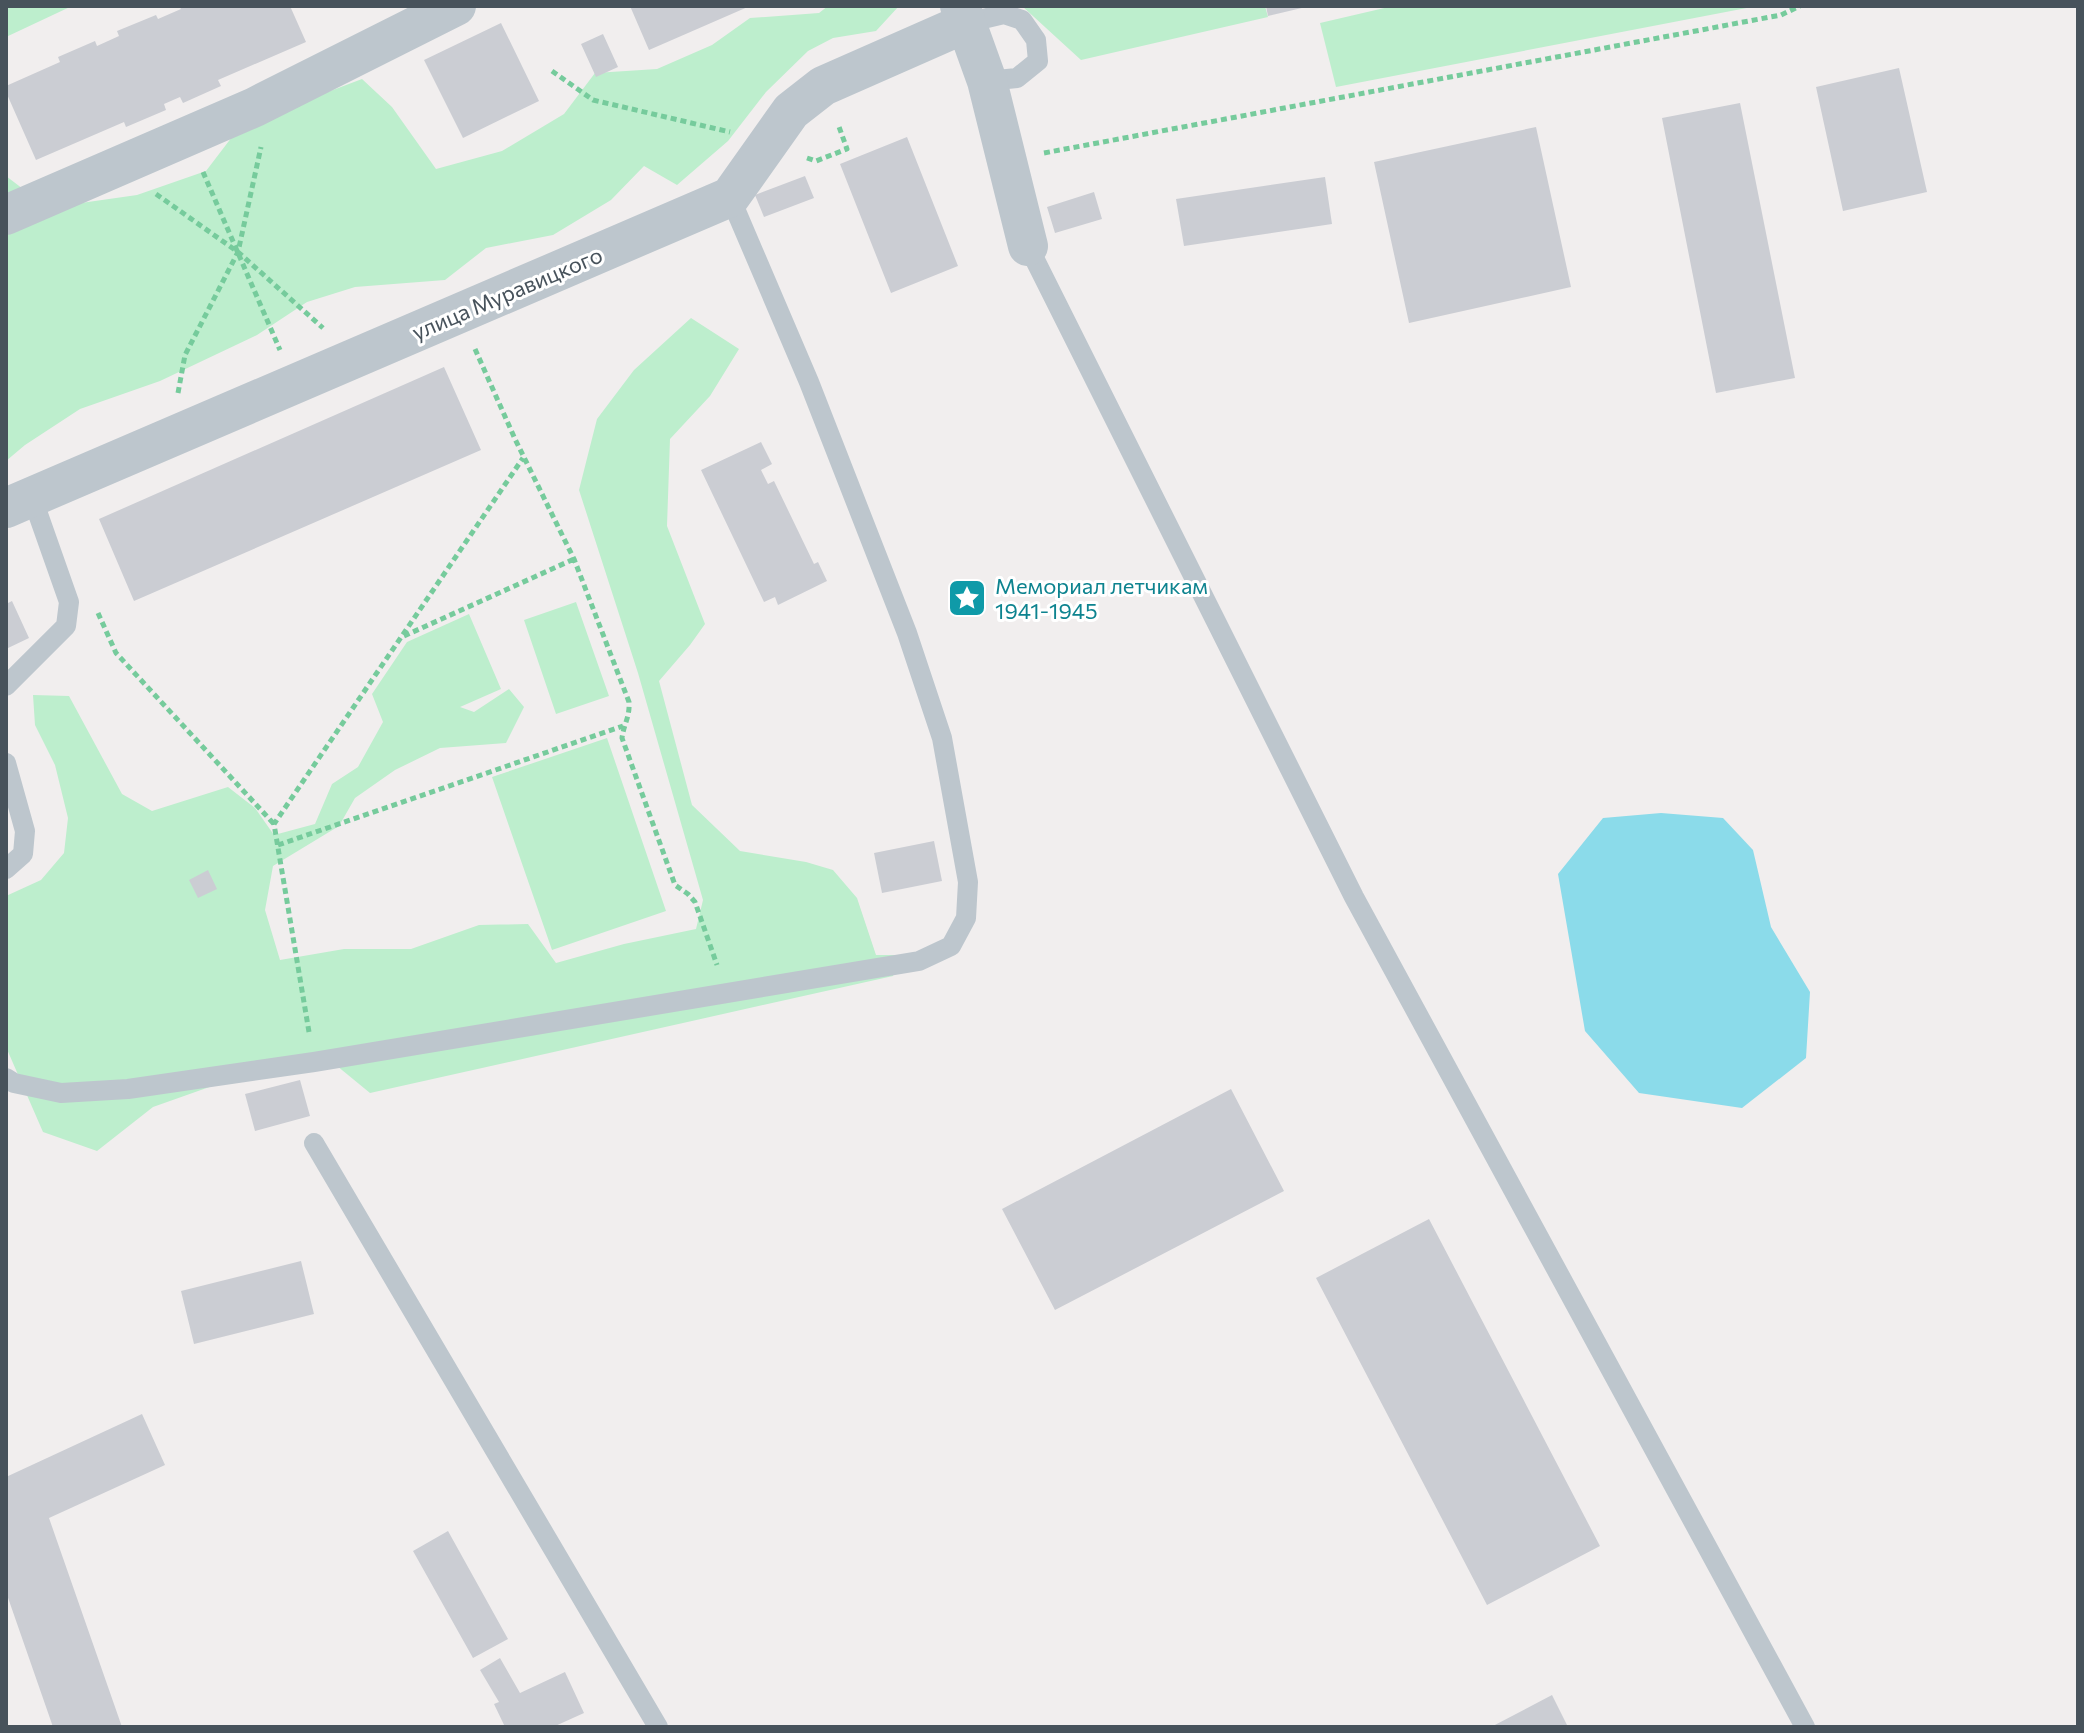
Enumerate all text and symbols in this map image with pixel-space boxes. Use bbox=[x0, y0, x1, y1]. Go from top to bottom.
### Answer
street label: улица Муравицкого bbox=[408, 241, 606, 345]
place label: Мемориал летчикам 1941-1945 bbox=[995, 572, 1208, 624]
place icon: Мемориал летчикам 1941-1945 bbox=[946, 577, 988, 619]

